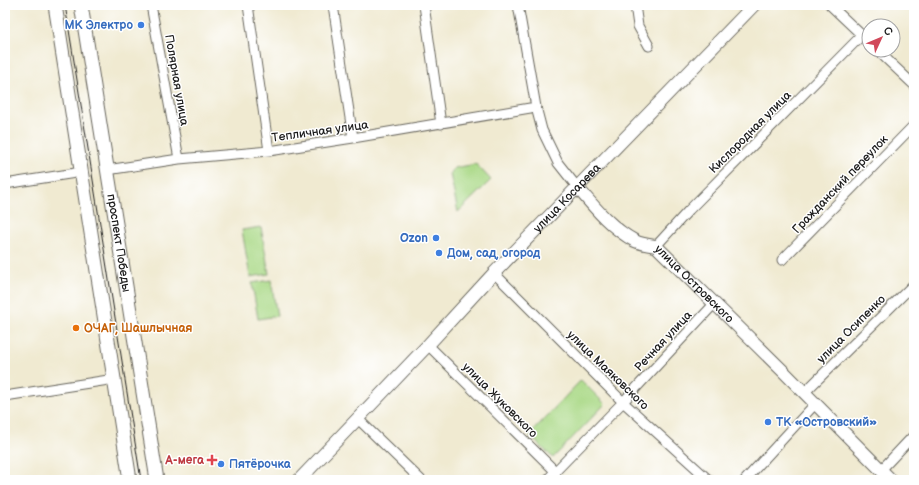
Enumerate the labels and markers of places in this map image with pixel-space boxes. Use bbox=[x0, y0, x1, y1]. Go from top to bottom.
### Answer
place label: МК Электро bbox=[64, 18, 133, 33]
marker: МК Электро bbox=[136, 20, 146, 30]
place label: Ozon bbox=[400, 231, 428, 246]
marker: Ozon bbox=[431, 233, 441, 243]
place label: Дом, сад, огород bbox=[447, 246, 541, 261]
marker: Дом, сад, огород bbox=[434, 248, 444, 258]
place label: ОЧАГ, Шашлычная bbox=[84, 321, 192, 336]
marker: ОЧАГ, Шашлычная bbox=[71, 323, 81, 333]
place label: ТК «Островский» bbox=[776, 415, 877, 430]
marker: ТК «Островский» bbox=[763, 417, 773, 427]
place label: А-мега bbox=[164, 453, 205, 468]
marker: А-мега bbox=[207, 455, 217, 465]
place label: Пятёрочка bbox=[229, 457, 292, 472]
marker: Пятёрочка bbox=[216, 459, 226, 469]

